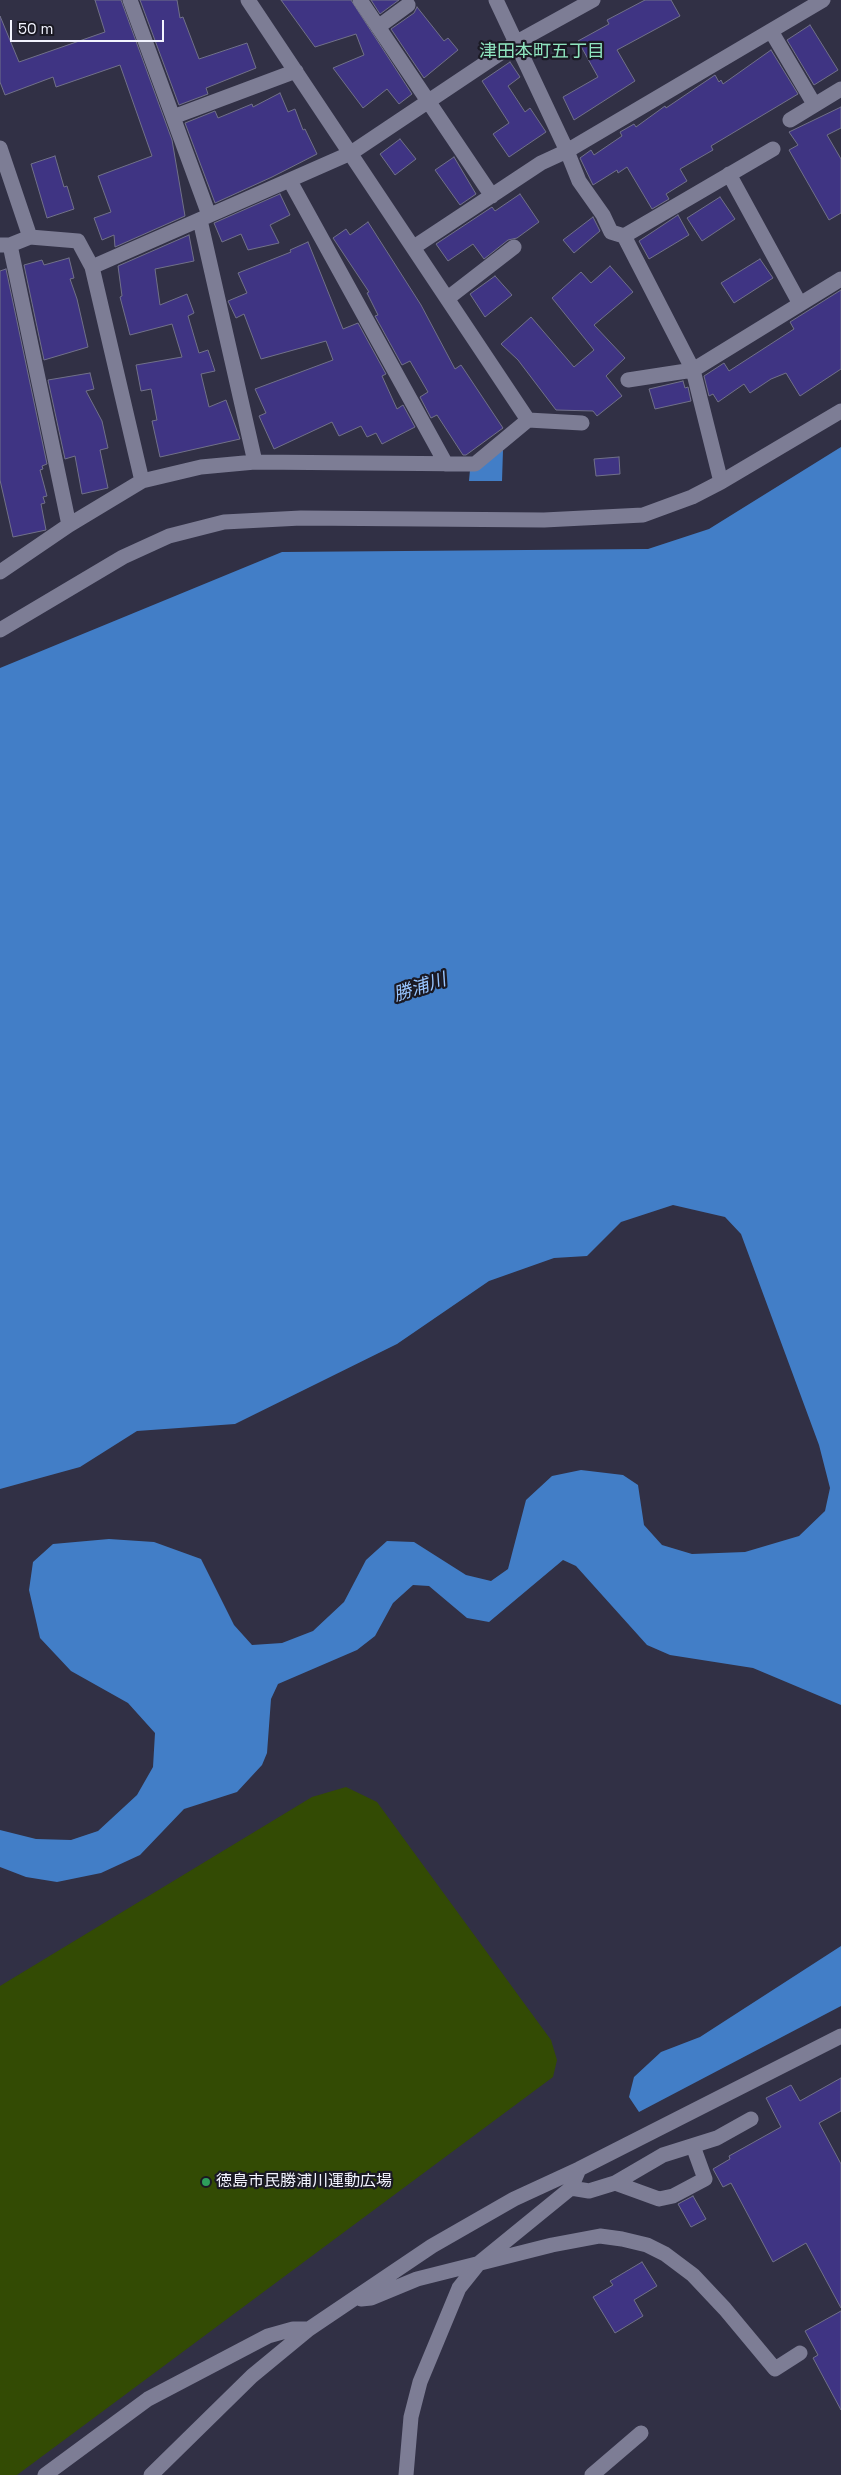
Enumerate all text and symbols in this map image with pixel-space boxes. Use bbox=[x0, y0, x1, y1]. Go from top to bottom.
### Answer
scale bar bbox=[12, 10, 166, 42]
text: 50 m bbox=[18, 19, 53, 38]
district label: 津田本町五丁目 bbox=[479, 41, 605, 63]
water label: 勝浦川 bbox=[391, 969, 449, 1007]
place label: 徳島市民勝浦川運動広場 bbox=[216, 2172, 392, 2192]
marker: 徳島市民勝浦川運動広場 bbox=[200, 2176, 212, 2188]

